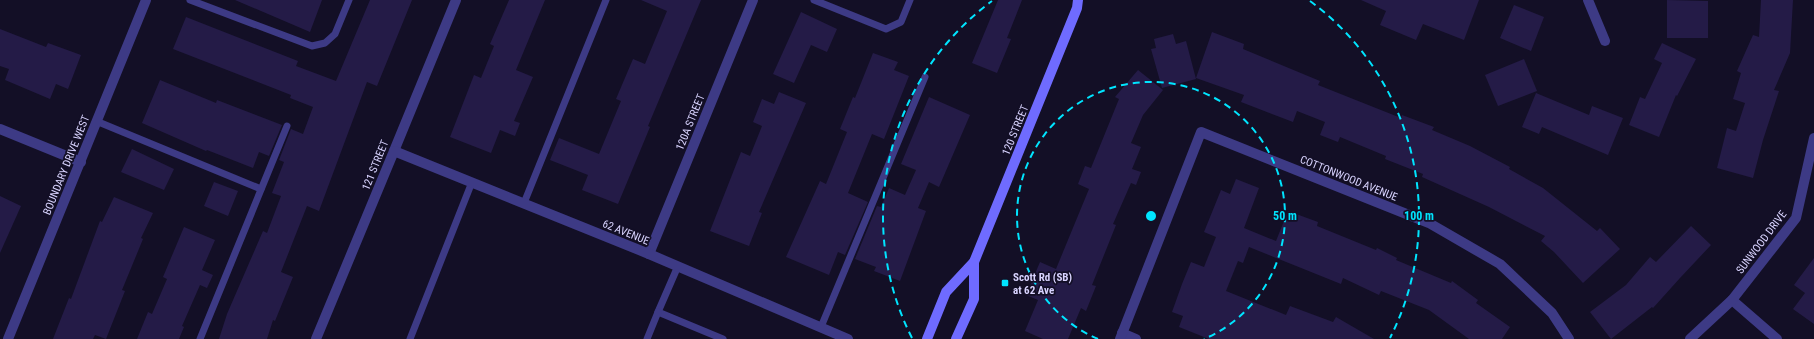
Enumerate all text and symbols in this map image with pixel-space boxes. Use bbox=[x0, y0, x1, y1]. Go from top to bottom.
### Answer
street label: 120A STREET bbox=[673, 92, 708, 152]
street label: 120 STREET bbox=[1000, 103, 1031, 157]
street label: BOUNDARY DRIVE WEST bbox=[41, 113, 93, 217]
street label: 121 STREET bbox=[360, 138, 391, 192]
street label: COTTONWOOD AVENUE bbox=[1298, 153, 1400, 204]
street label: SUNWOOD DRIVE bbox=[1733, 208, 1790, 276]
centre of rings bbox=[1144, 209, 1158, 223]
text: 50 m bbox=[1273, 209, 1297, 223]
text: 100 m bbox=[1404, 209, 1434, 223]
street label: 62 AVENUE bbox=[600, 217, 652, 248]
place label: Scott Rd (SB) at 62 Ave bbox=[1013, 271, 1072, 297]
marker: Scott Rd (SB) at 62 Ave bbox=[1000, 278, 1010, 288]

